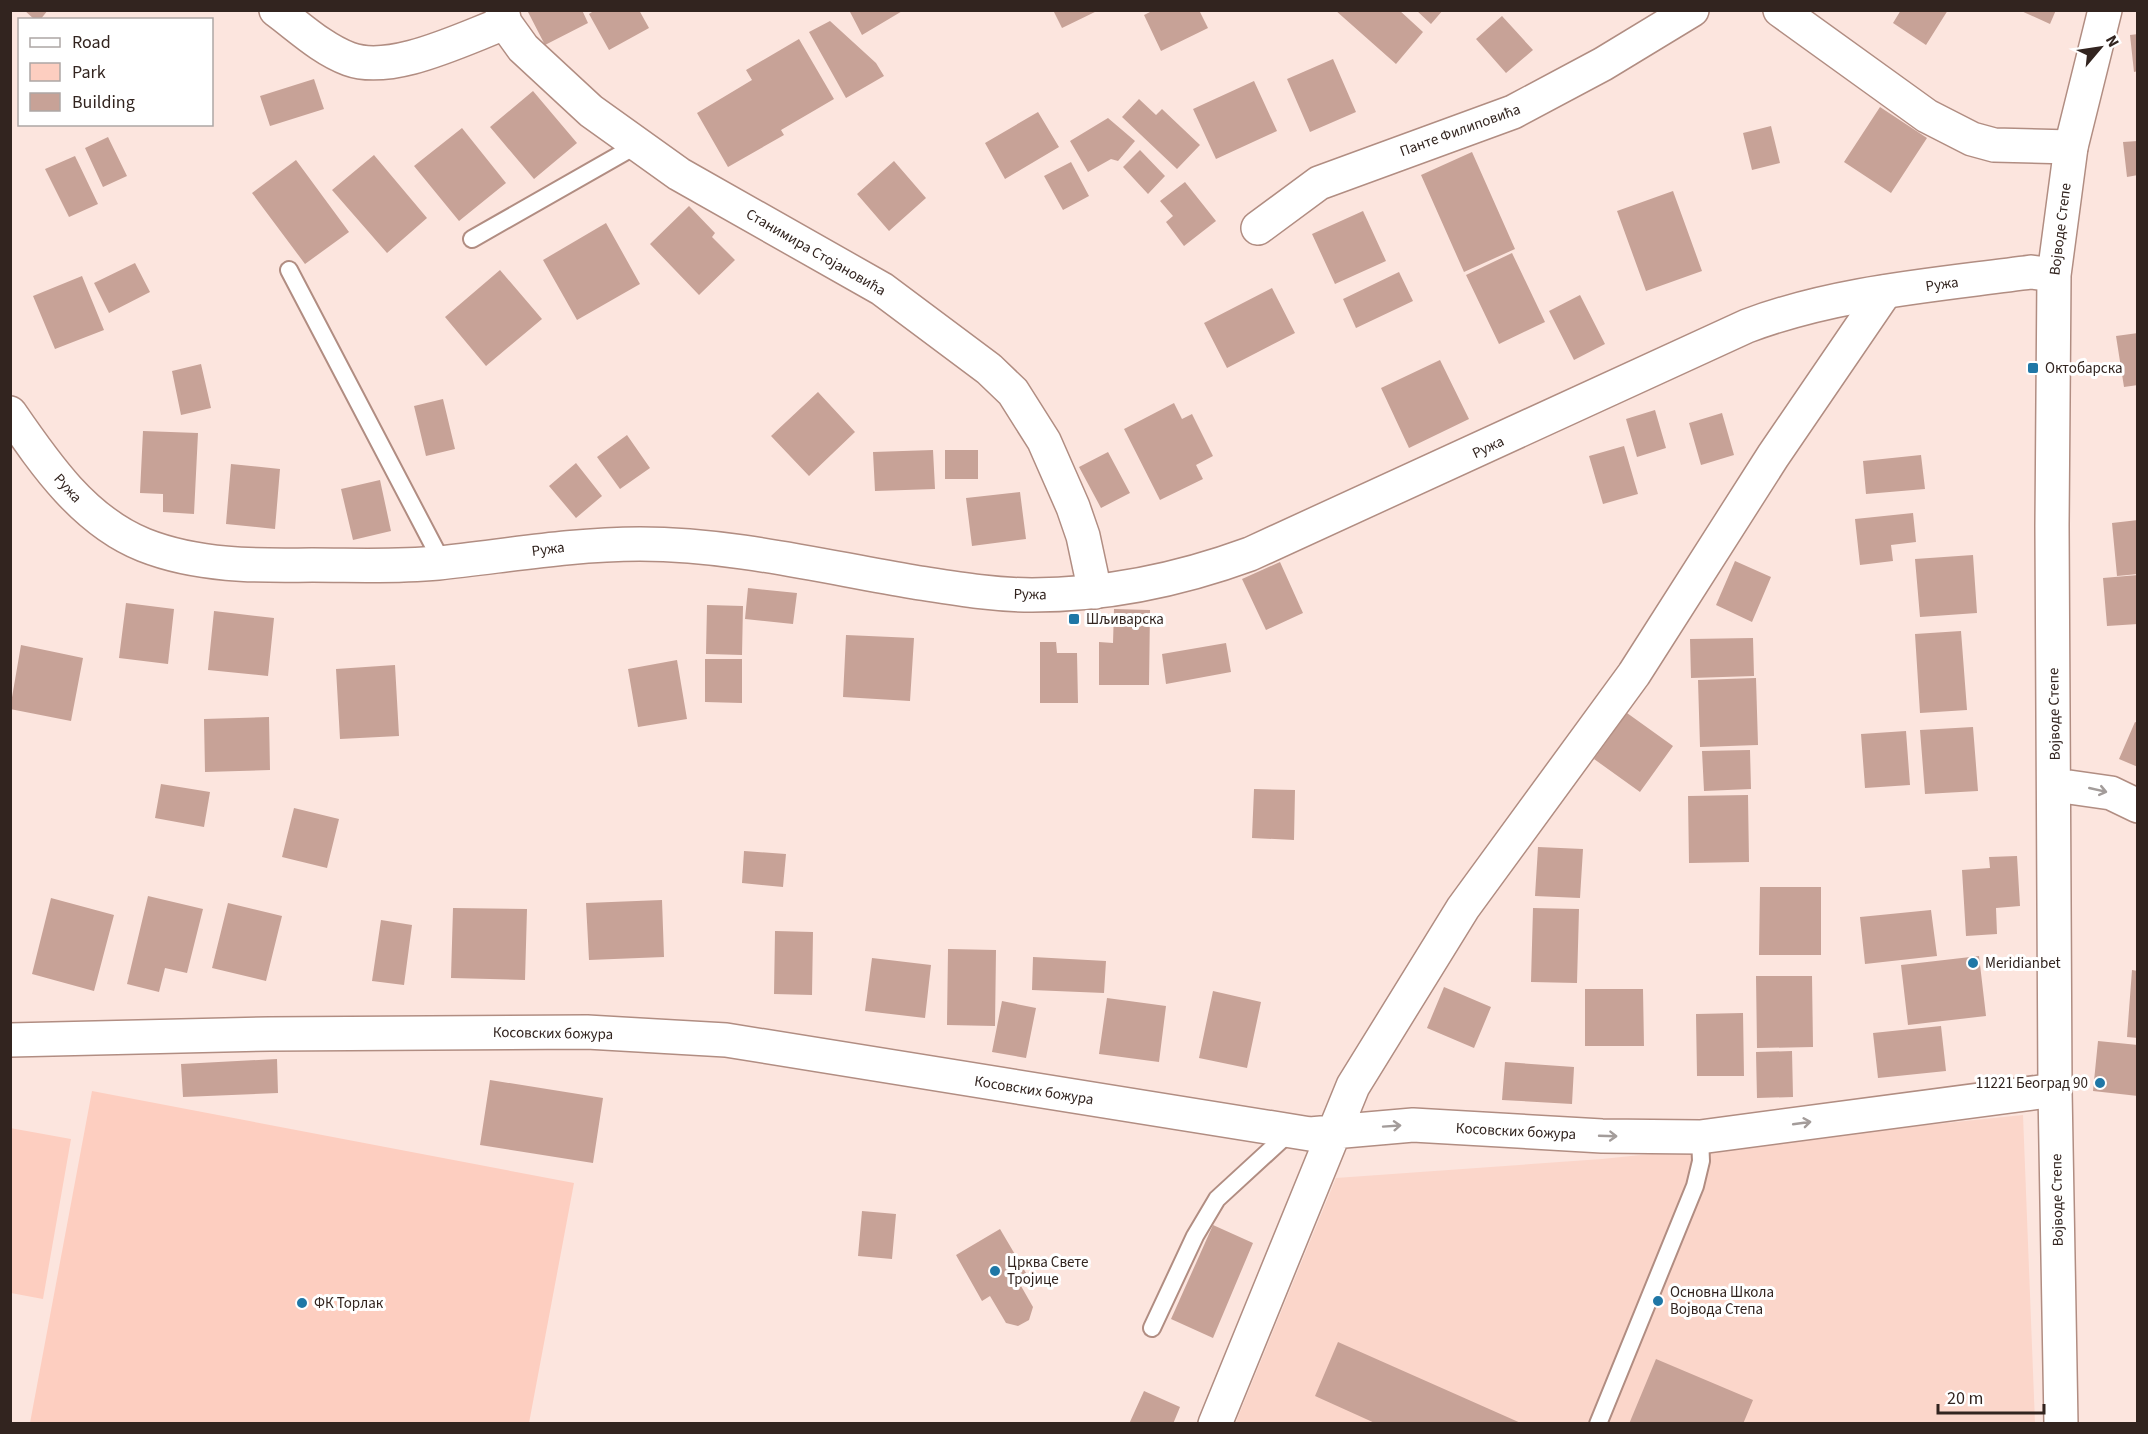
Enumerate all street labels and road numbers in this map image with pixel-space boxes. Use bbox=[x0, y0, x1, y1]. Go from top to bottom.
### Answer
street label: Панте Филиповића bbox=[1397, 99, 1523, 162]
street label: Војводе Степе bbox=[2044, 182, 2077, 276]
street label: Станимира Стојановића bbox=[742, 204, 890, 301]
street label: Ружа bbox=[1924, 272, 1960, 297]
street label: Ружа bbox=[1469, 431, 1508, 464]
street label: Ружа bbox=[49, 469, 86, 508]
street label: Ружа bbox=[530, 537, 566, 562]
street label: Ружа bbox=[1013, 584, 1047, 605]
street label: Војводе Степе bbox=[2043, 667, 2066, 761]
street label: Косовских божура bbox=[493, 1022, 613, 1045]
street label: Косовских божура bbox=[973, 1071, 1095, 1110]
street label: Косовских божура bbox=[1455, 1118, 1577, 1145]
street label: Војводе Степе bbox=[2046, 1153, 2069, 1247]

